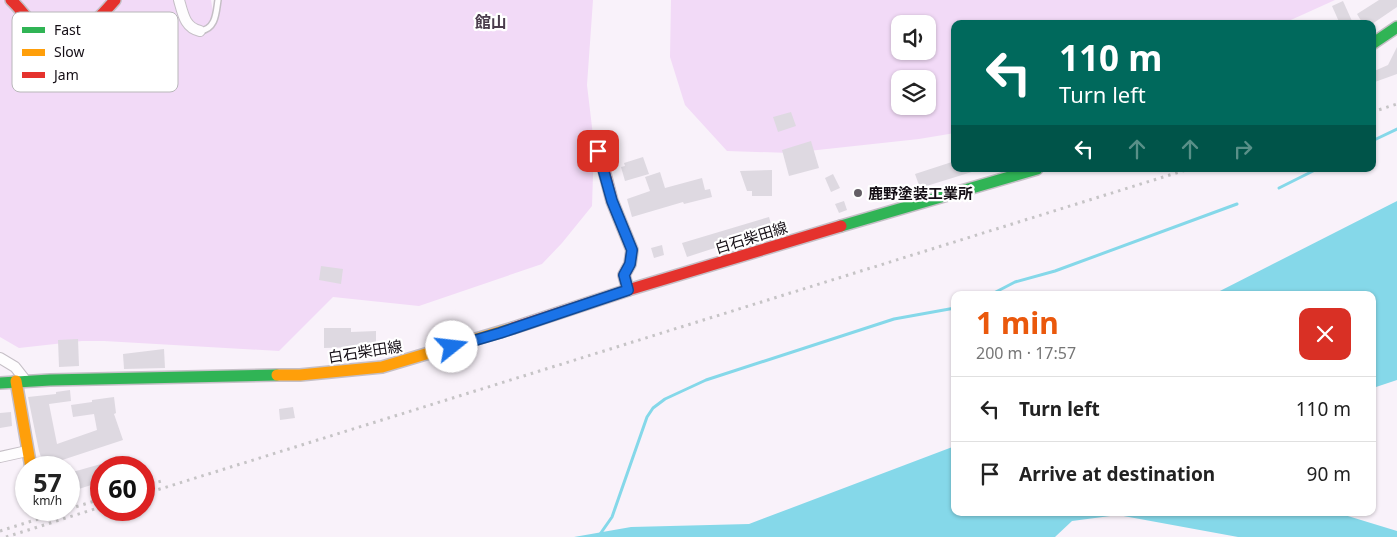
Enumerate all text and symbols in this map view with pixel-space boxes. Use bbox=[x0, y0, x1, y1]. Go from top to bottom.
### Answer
district label: 館山 bbox=[475, 11, 507, 33]
legend bbox=[12, 12, 178, 92]
map controls bbox=[891, 15, 936, 115]
button: sound bbox=[891, 15, 936, 60]
text: Fast bbox=[54, 20, 81, 39]
text: 110 m bbox=[1059, 34, 1162, 81]
icon: left bbox=[976, 40, 1041, 105]
text: Slow bbox=[54, 42, 85, 61]
text: Jam bbox=[52, 65, 79, 84]
button: layers bbox=[891, 70, 936, 115]
text: Turn left bbox=[1059, 79, 1146, 109]
pin bbox=[577, 130, 619, 172]
icon: left bbox=[1070, 135, 1098, 163]
icon: ahead bbox=[1123, 135, 1151, 163]
icon: ahead bbox=[1176, 135, 1204, 163]
icon: right bbox=[1229, 135, 1257, 163]
icon: arrive bbox=[584, 137, 612, 165]
place label: 鹿野塗装工業所 bbox=[868, 183, 973, 203]
marker: 鹿野塗装工業所 bbox=[852, 187, 864, 199]
street label: 白石柴田線 bbox=[712, 216, 790, 258]
text: 1 min bbox=[976, 302, 1059, 343]
button: close bbox=[1299, 308, 1351, 360]
position arrow bbox=[425, 320, 477, 372]
street label: 白石柴田線 bbox=[326, 335, 404, 367]
text: 200 m · 17:57 bbox=[976, 342, 1076, 364]
icon: left bbox=[976, 395, 1004, 423]
text: Turn left bbox=[1019, 396, 1100, 422]
text: 110 m bbox=[1296, 396, 1351, 422]
speed limit sign: 60 bbox=[90, 456, 155, 521]
icon: arrive bbox=[976, 460, 1004, 488]
text: Arrive at destination bbox=[1019, 461, 1215, 487]
text: 90 m bbox=[1307, 461, 1351, 487]
text: 57 bbox=[33, 465, 62, 499]
text: km/h bbox=[33, 492, 62, 509]

